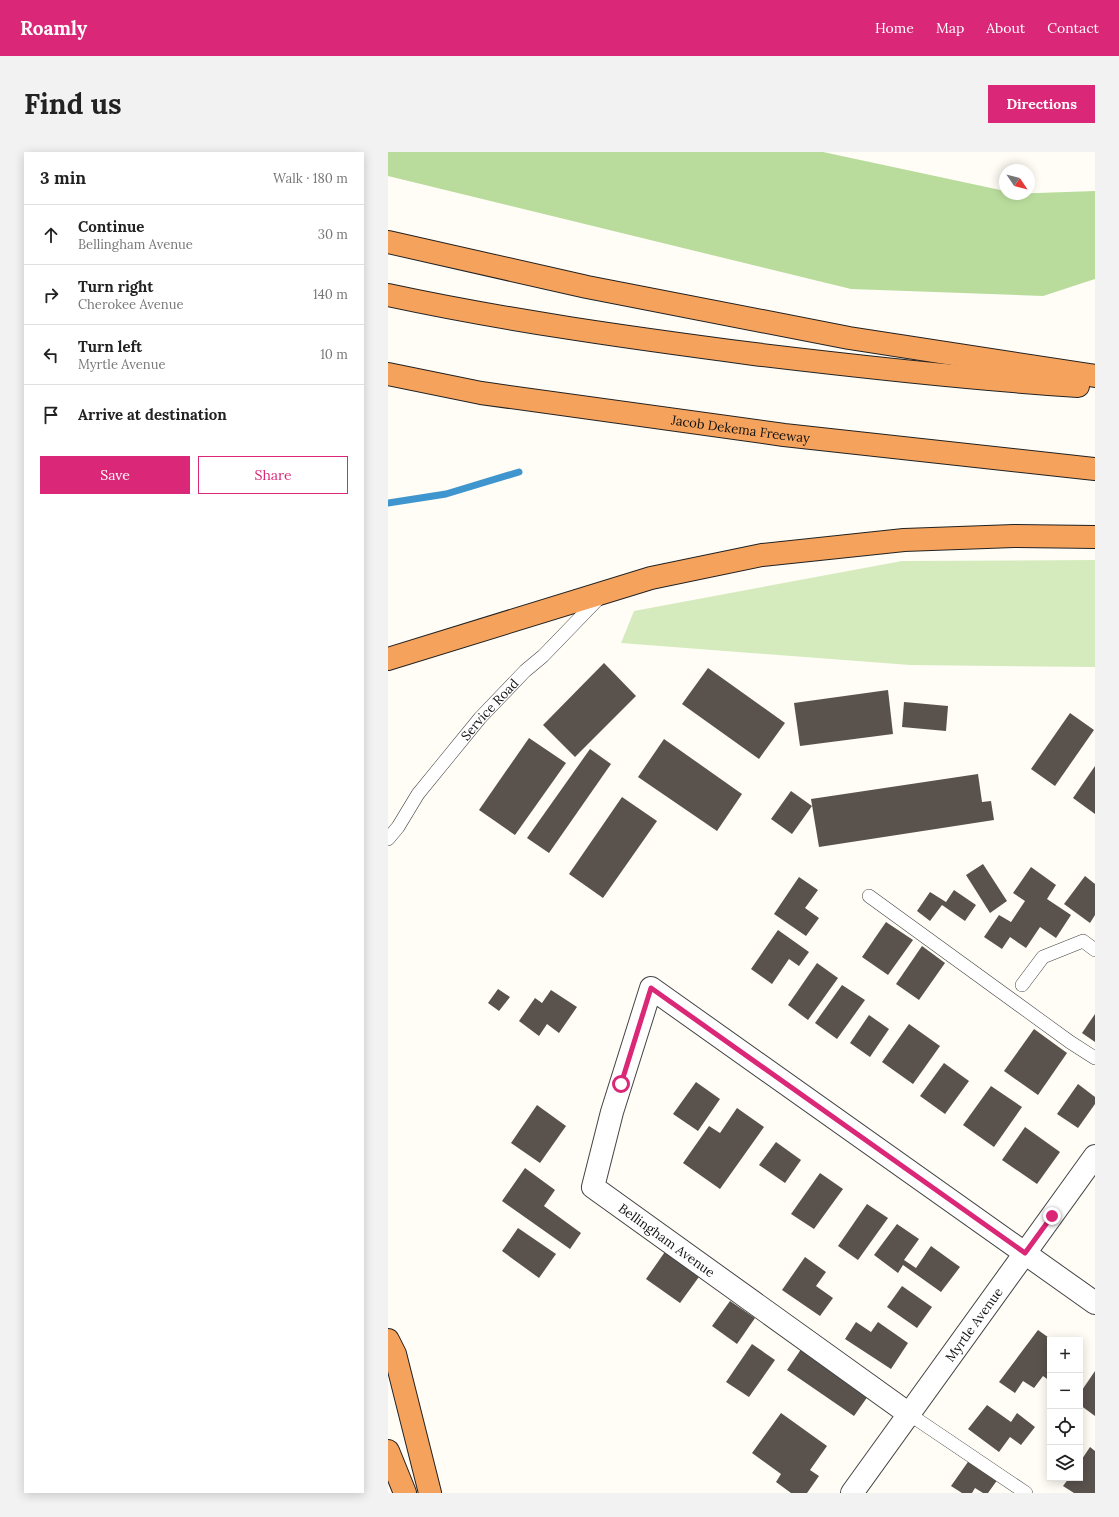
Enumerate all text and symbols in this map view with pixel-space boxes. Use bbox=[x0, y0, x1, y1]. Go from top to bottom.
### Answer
text: Roamly bbox=[20, 16, 87, 40]
text: Home bbox=[875, 19, 914, 37]
text: Map bbox=[936, 19, 964, 37]
text: About bbox=[986, 19, 1025, 37]
text: Contact bbox=[1047, 19, 1099, 37]
button: Directions bbox=[988, 85, 1095, 123]
text: Find us bbox=[24, 86, 122, 122]
north arrow bbox=[999, 164, 1035, 200]
text: 3 min bbox=[40, 167, 86, 189]
text: Walk · 180 m bbox=[273, 170, 348, 187]
text: Continue bbox=[78, 217, 144, 236]
icon: ahead bbox=[40, 224, 62, 246]
text: 30 m bbox=[318, 226, 348, 243]
text: Bellingham Avenue bbox=[78, 236, 193, 253]
text: Turn right bbox=[78, 277, 154, 296]
icon: right bbox=[40, 284, 62, 306]
text: 140 m bbox=[313, 286, 348, 303]
text: Cherokee Avenue bbox=[78, 296, 184, 313]
text: Turn left bbox=[78, 337, 142, 356]
icon: left bbox=[40, 344, 62, 366]
text: 10 m bbox=[320, 346, 348, 363]
text: Myrtle Avenue bbox=[78, 356, 165, 373]
icon: arrive bbox=[40, 404, 62, 426]
text: Arrive at destination bbox=[78, 405, 227, 424]
street label: Jacob Dekema Freeway bbox=[669, 411, 811, 447]
button: Save bbox=[40, 456, 190, 494]
button: Share bbox=[198, 456, 348, 494]
street label: Service Road bbox=[457, 675, 522, 744]
route start bbox=[612, 1075, 630, 1093]
street label: Bellingham Avenue bbox=[615, 1200, 718, 1281]
route end bbox=[1043, 1207, 1061, 1225]
street label: Myrtle Avenue bbox=[942, 1284, 1007, 1365]
map controls bbox=[1047, 1337, 1083, 1481]
button: + bbox=[1047, 1337, 1083, 1373]
button: − bbox=[1047, 1373, 1083, 1409]
button: locate bbox=[1047, 1409, 1083, 1445]
button: layers bbox=[1047, 1445, 1083, 1481]

